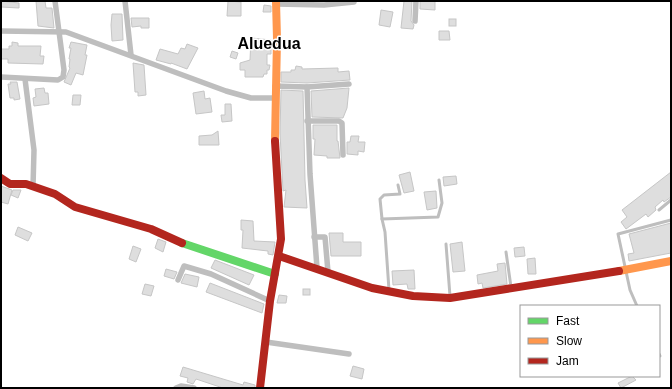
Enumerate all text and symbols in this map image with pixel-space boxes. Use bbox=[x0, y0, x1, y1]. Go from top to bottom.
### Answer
district label: Aluedua bbox=[237, 35, 301, 52]
legend bbox=[520, 305, 660, 377]
text: Fast bbox=[556, 314, 580, 328]
text: Slow bbox=[556, 334, 582, 348]
text: Jam bbox=[556, 354, 579, 368]

